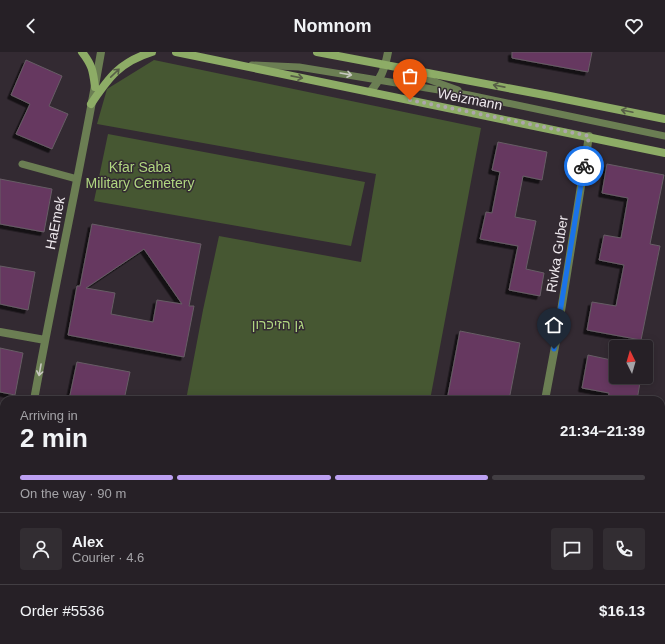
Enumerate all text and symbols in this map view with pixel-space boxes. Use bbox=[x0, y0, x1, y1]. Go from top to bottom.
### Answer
icon: back bbox=[20, 15, 42, 37]
icon: heart bbox=[623, 15, 645, 37]
text: Nomnom bbox=[294, 16, 372, 36]
pin bbox=[393, 59, 427, 100]
icon: bag bbox=[399, 65, 421, 87]
one-way arrow bbox=[110, 68, 120, 78]
one-way arrow bbox=[339, 70, 352, 78]
one-way arrow bbox=[290, 73, 303, 81]
one-way arrow bbox=[493, 82, 506, 90]
street label: Weizmann bbox=[436, 85, 504, 113]
one-way arrow bbox=[621, 107, 634, 115]
courier bbox=[564, 146, 604, 186]
icon: bike bbox=[573, 155, 595, 177]
park label: Kfar Saba Military Cemetery bbox=[86, 159, 194, 191]
street label: HaEmek bbox=[42, 194, 68, 251]
street label: Rivka Guber bbox=[543, 214, 571, 294]
pin bbox=[537, 308, 571, 349]
icon: home bbox=[543, 314, 565, 336]
park label: גן הזיכרון bbox=[252, 316, 304, 332]
north arrow bbox=[609, 340, 653, 384]
map controls bbox=[609, 340, 653, 384]
one-way arrow bbox=[35, 363, 43, 376]
text: Arriving in bbox=[20, 408, 78, 423]
text: 21:34–21:39 bbox=[560, 422, 645, 439]
text: 2 min bbox=[20, 423, 88, 453]
text: On the way · 90 m bbox=[20, 486, 126, 501]
button: person bbox=[20, 528, 62, 570]
button: chat bbox=[551, 528, 593, 570]
button: phone bbox=[603, 528, 645, 570]
text: Alex bbox=[72, 533, 104, 550]
text: Courier · 4.6 bbox=[72, 550, 144, 565]
text: Order #5536 bbox=[20, 602, 104, 619]
text: $16.13 bbox=[599, 602, 645, 619]

